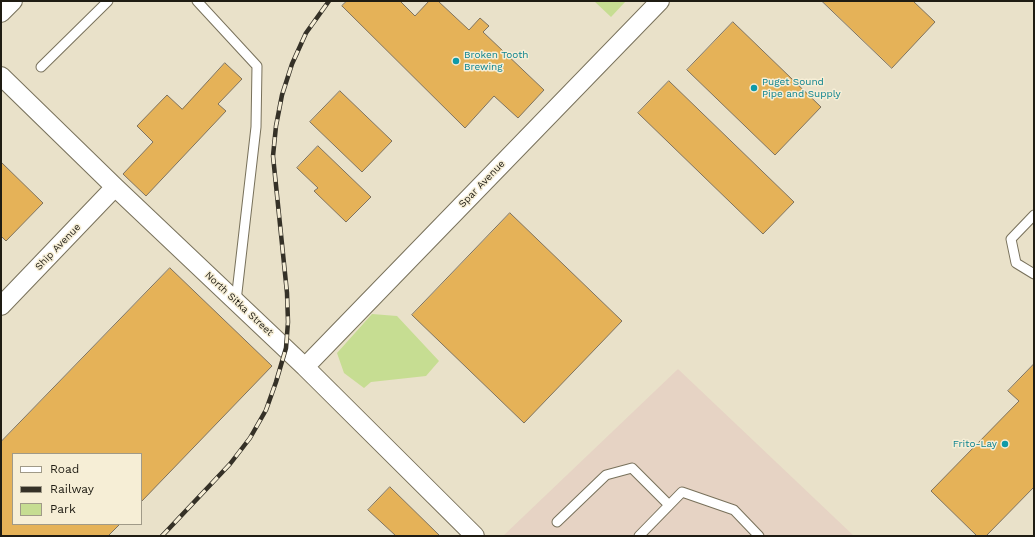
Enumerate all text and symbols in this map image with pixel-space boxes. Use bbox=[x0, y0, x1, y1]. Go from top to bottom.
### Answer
place label: Broken Tooth Brewing bbox=[464, 49, 529, 72]
marker: Broken Tooth Brewing bbox=[451, 56, 461, 66]
place label: Puget Sound Pipe and Supply bbox=[762, 76, 841, 100]
marker: Puget Sound Pipe and Supply bbox=[749, 83, 759, 93]
street label: Spar Avenue bbox=[456, 158, 508, 210]
street label: Ship Avenue bbox=[33, 221, 83, 273]
street label: North Sitka Street bbox=[202, 269, 276, 339]
place label: Frito-Lay bbox=[953, 438, 997, 450]
marker: Frito-Lay bbox=[1000, 439, 1010, 449]
legend bbox=[12, 453, 142, 525]
text: Road bbox=[50, 462, 79, 476]
text: Railway bbox=[50, 482, 94, 496]
text: Park bbox=[50, 502, 76, 516]

